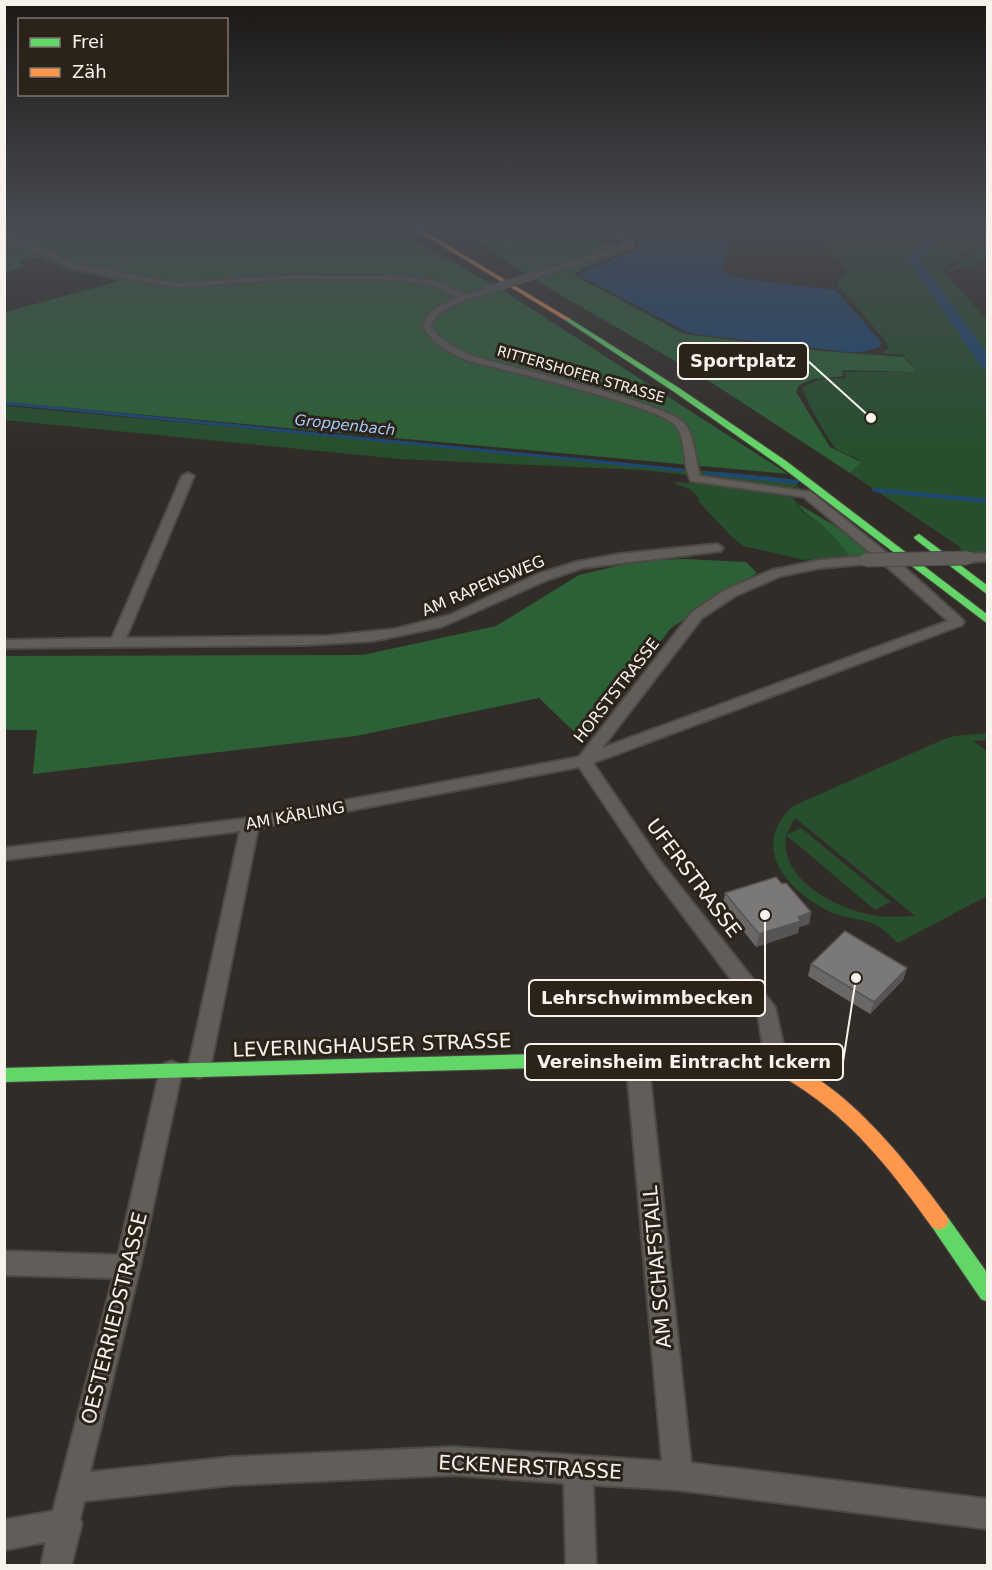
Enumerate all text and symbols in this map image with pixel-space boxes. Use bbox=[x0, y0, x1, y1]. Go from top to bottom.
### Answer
legend bbox=[18, 18, 228, 96]
text: Frei bbox=[72, 31, 104, 52]
text: Zäh bbox=[72, 61, 107, 82]
street label: RITTERSHOFER STRASSE bbox=[495, 342, 667, 406]
callout: Sportplatz bbox=[678, 343, 808, 379]
text: Sportplatz bbox=[690, 350, 796, 371]
water label: Groppenbach bbox=[294, 411, 396, 439]
street label: AM RAPENSWEG bbox=[419, 551, 547, 620]
street label: HORSTSTRASSE bbox=[570, 634, 663, 746]
street label: AM KÄRLING bbox=[244, 797, 346, 834]
street label: UFERSTRASSE bbox=[642, 814, 746, 942]
callout: Lehrschwimmbecken bbox=[529, 980, 765, 1016]
text: Lehrschwimmbecken bbox=[541, 987, 753, 1008]
street label: LEVERINGHAUSER STRASSE bbox=[232, 1028, 512, 1062]
callout: Vereinsheim Eintracht Ickern bbox=[525, 1044, 843, 1080]
text: Vereinsheim Eintracht Ickern bbox=[537, 1051, 831, 1072]
street label: AM SCHAFSTALL bbox=[638, 1184, 676, 1349]
street label: OESTERRIEDSTRASSE bbox=[76, 1210, 152, 1426]
street label: ECKENERSTRASSE bbox=[438, 1450, 622, 1484]

